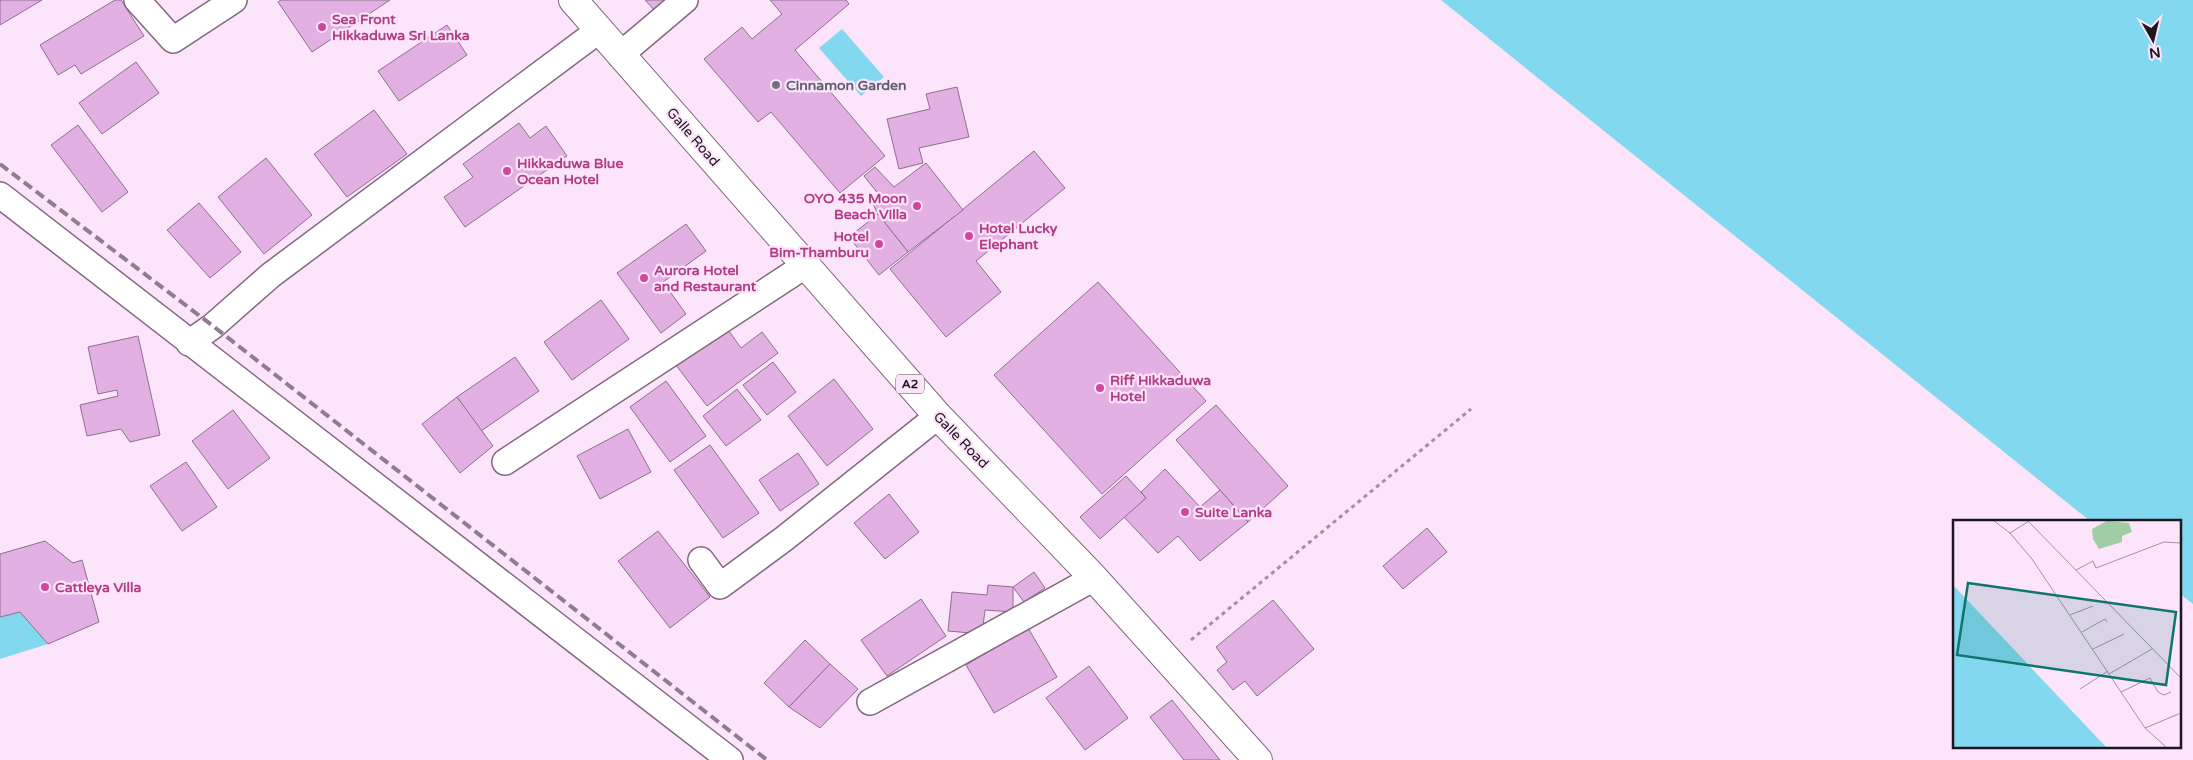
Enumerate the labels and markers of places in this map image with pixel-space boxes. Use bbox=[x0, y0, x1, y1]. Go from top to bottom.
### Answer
place label: Sea Front Hikkaduwa Sri Lanka bbox=[332, 11, 470, 44]
marker: Sea Front Hikkaduwa Sri Lanka bbox=[316, 21, 328, 33]
place label: Cinnamon Garden bbox=[786, 77, 907, 94]
marker: Cinnamon Garden bbox=[770, 79, 782, 91]
place label: Hikkaduwa Blue Ocean Hotel bbox=[517, 155, 623, 188]
marker: Hikkaduwa Blue Ocean Hotel bbox=[501, 165, 513, 177]
place label: OYO 435 Moon Beach Villa bbox=[804, 190, 907, 223]
marker: OYO 435 Moon Beach Villa bbox=[911, 200, 923, 212]
place label: Hotel Lucky Elephant bbox=[979, 220, 1058, 253]
place label: Hotel Bim-Thamburu bbox=[769, 228, 869, 261]
marker: Hotel Lucky Elephant bbox=[963, 230, 975, 242]
marker: Hotel Bim-Thamburu bbox=[873, 238, 885, 250]
place label: Aurora Hotel and Restaurant bbox=[654, 262, 757, 295]
marker: Aurora Hotel and Restaurant bbox=[638, 272, 650, 284]
place label: Riff Hikkaduwa Hotel bbox=[1110, 372, 1211, 405]
marker: Riff Hikkaduwa Hotel bbox=[1094, 382, 1106, 394]
place label: Suite Lanka bbox=[1195, 504, 1272, 521]
marker: Suite Lanka bbox=[1179, 506, 1191, 518]
place label: Cattleya Villa bbox=[55, 579, 141, 596]
marker: Cattleya Villa bbox=[39, 581, 51, 593]

